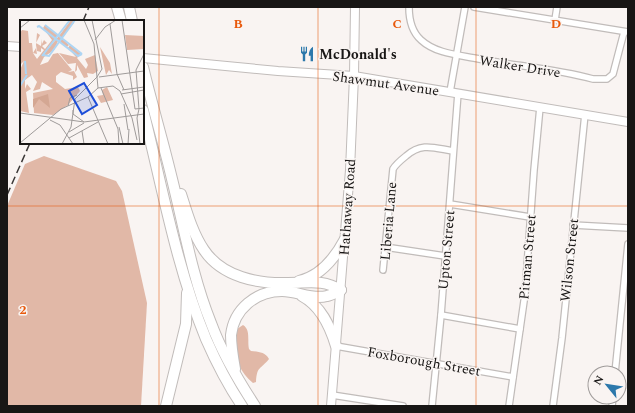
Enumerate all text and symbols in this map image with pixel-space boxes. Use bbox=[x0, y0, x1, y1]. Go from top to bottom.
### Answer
text: B bbox=[233, 14, 243, 34]
text: C bbox=[392, 14, 402, 34]
text: D bbox=[551, 14, 561, 34]
inset map bbox=[20, 20, 144, 144]
place label: McDonald's bbox=[319, 44, 397, 65]
restaurant icon: McDonald's bbox=[298, 45, 316, 63]
street label: Walker Drive bbox=[478, 50, 562, 83]
street label: Shawmut Avenue bbox=[331, 66, 441, 101]
street label: Hathaway Road bbox=[334, 158, 361, 256]
street label: Liberia Lane bbox=[375, 181, 402, 261]
street label: Upton Street bbox=[433, 209, 460, 291]
street label: Pitman Street bbox=[513, 213, 542, 301]
street label: Wilson Street bbox=[555, 217, 584, 303]
text: 2 bbox=[19, 300, 27, 320]
street label: Foxborough Street bbox=[366, 341, 482, 382]
north arrow bbox=[587, 365, 627, 405]
text: N bbox=[589, 372, 608, 388]

